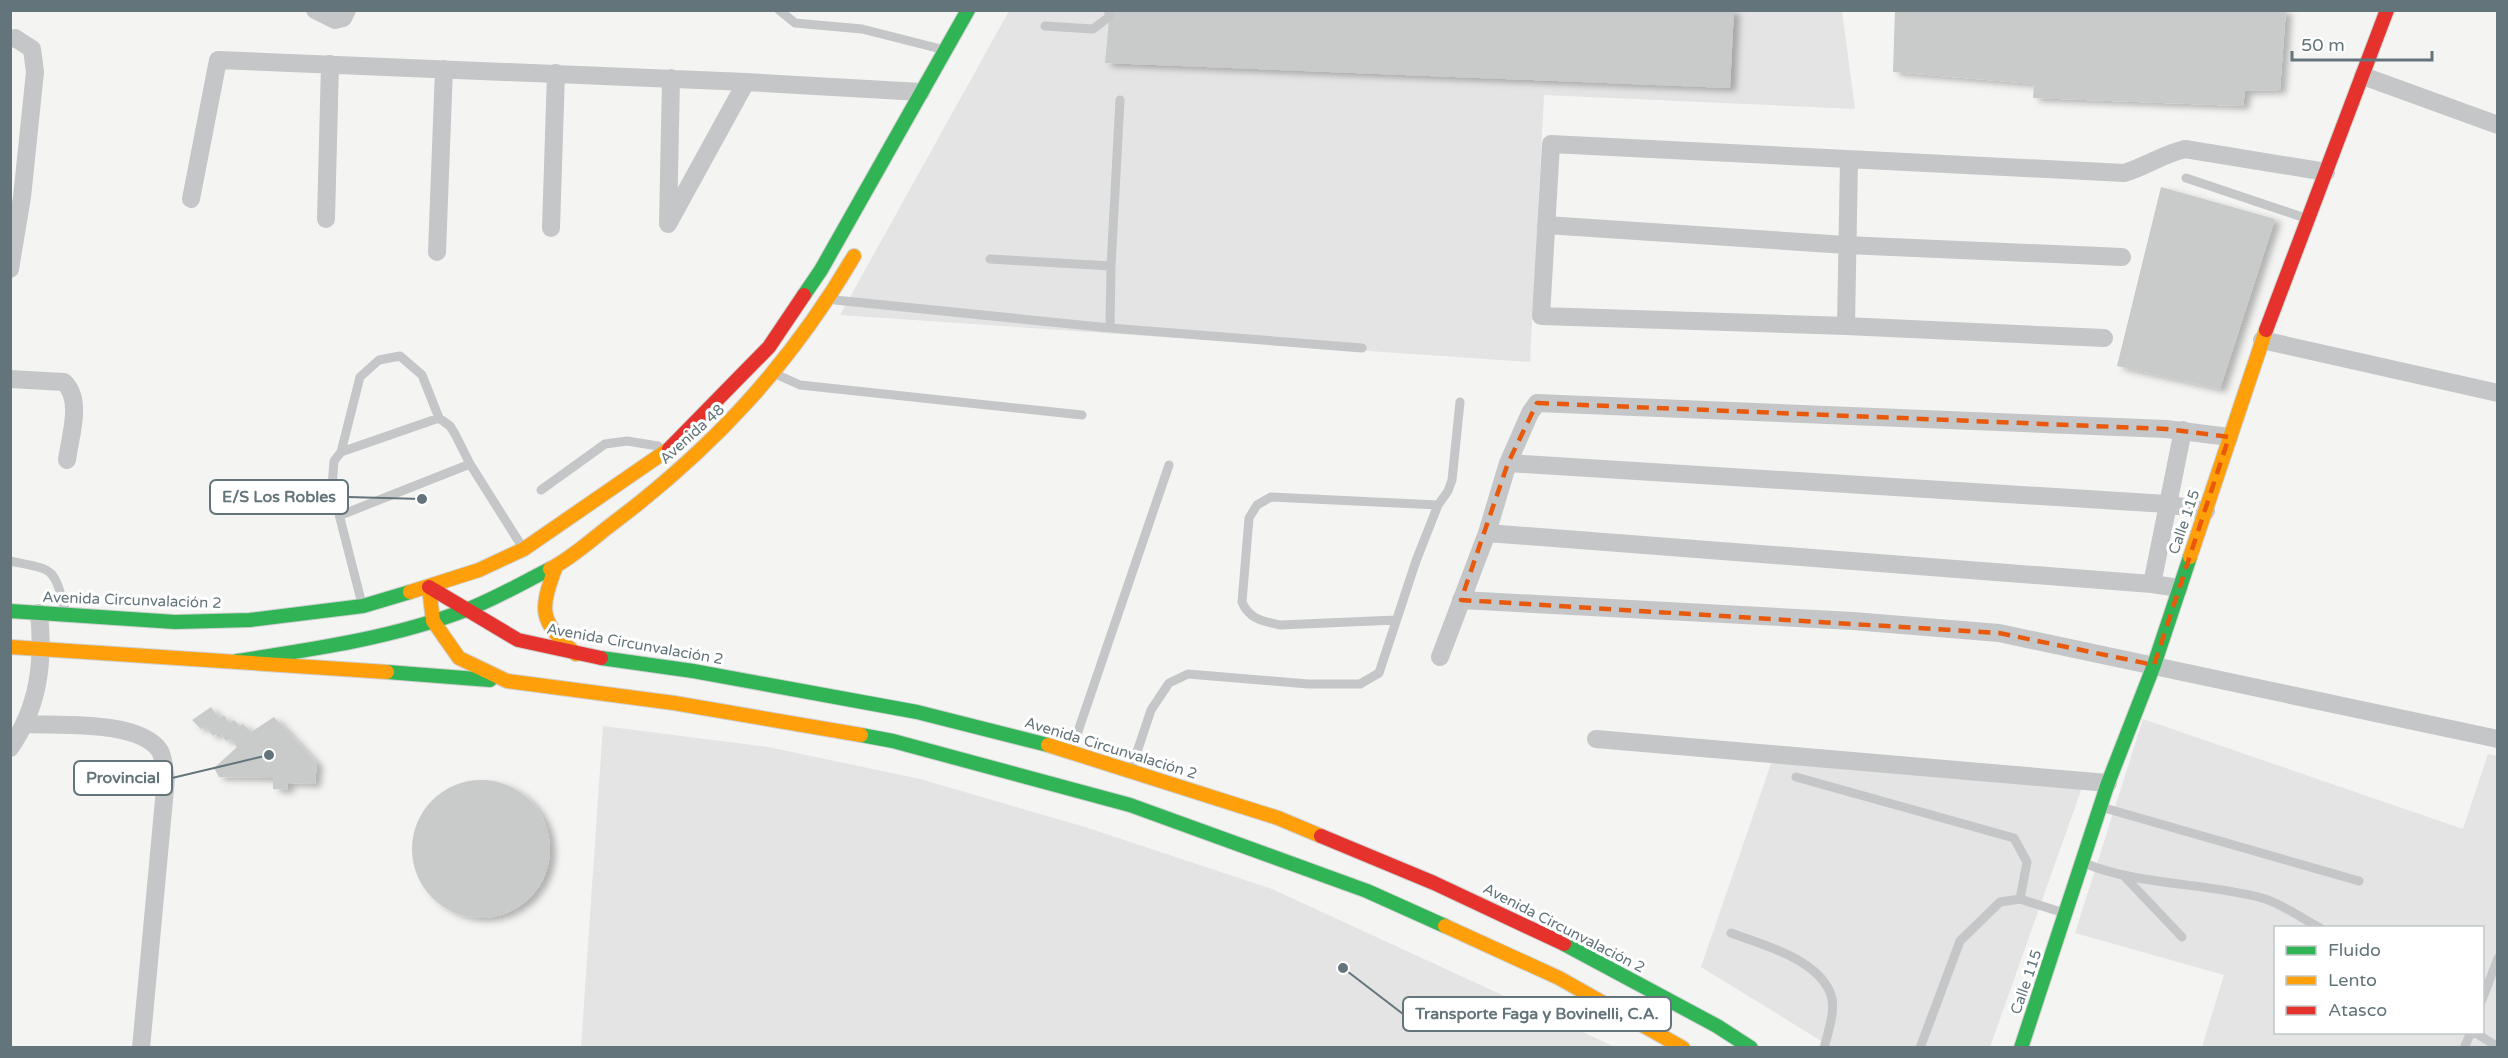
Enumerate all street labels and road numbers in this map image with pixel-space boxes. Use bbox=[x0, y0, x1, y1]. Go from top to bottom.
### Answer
street label: Avenida 48 bbox=[656, 400, 728, 468]
street label: Calle 115 bbox=[2165, 487, 2203, 557]
street label: Avenida Circunvalación 2 bbox=[42, 588, 222, 612]
street label: Avenida Circunvalación 2 bbox=[545, 620, 725, 668]
street label: Avenida Circunvalación 2 bbox=[1023, 713, 1199, 783]
street label: Avenida Circunvalación 2 bbox=[1480, 879, 1648, 977]
street label: Calle 115 bbox=[2007, 947, 2045, 1017]

